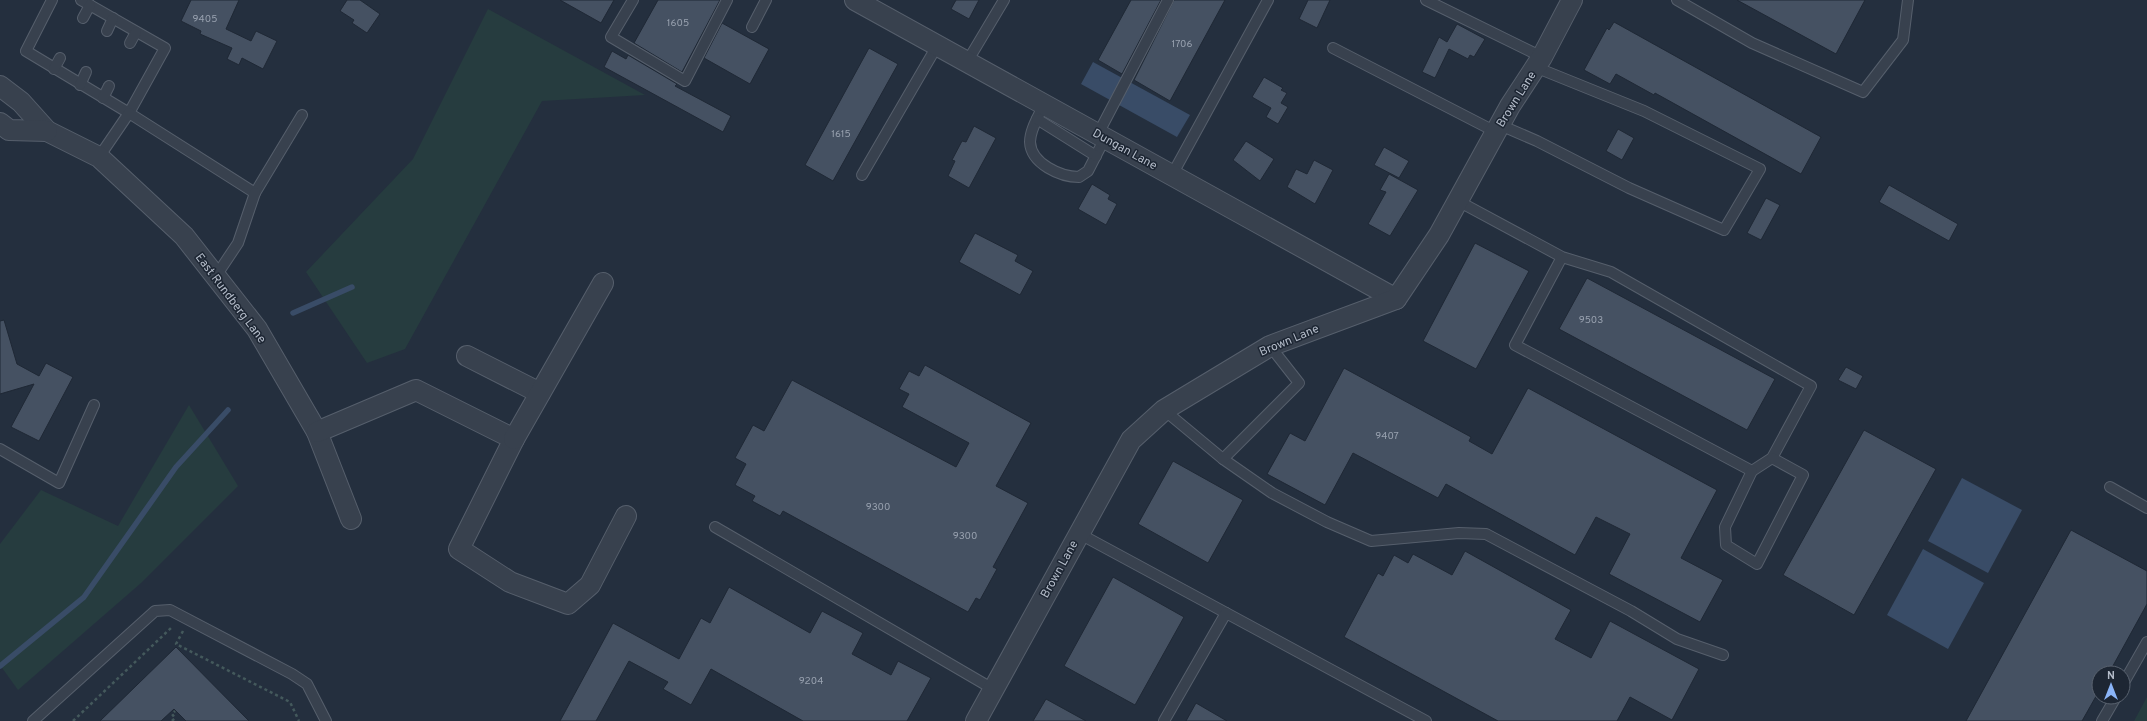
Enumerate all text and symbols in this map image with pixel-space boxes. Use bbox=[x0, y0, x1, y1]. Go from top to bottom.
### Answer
house number: 9405 bbox=[193, 13, 217, 26]
house number: 1605 bbox=[667, 17, 689, 30]
house number: 1706 bbox=[1171, 38, 1193, 51]
street label: Brown Lane bbox=[1493, 68, 1540, 131]
street label: Dungan Lane bbox=[1089, 126, 1160, 174]
house number: 1615 bbox=[831, 128, 851, 141]
street label: East Rundberg Lane bbox=[191, 250, 269, 347]
house number: 9503 bbox=[1579, 314, 1603, 327]
street label: Brown Lane bbox=[1257, 321, 1322, 361]
house number: 9407 bbox=[1375, 430, 1399, 443]
house number: 9300 bbox=[866, 501, 890, 514]
house number: 9300 bbox=[953, 530, 977, 543]
street label: Brown Lane bbox=[1037, 538, 1082, 601]
north arrow bbox=[2091, 665, 2131, 705]
text: N bbox=[2107, 669, 2115, 683]
house number: 9204 bbox=[799, 675, 823, 688]

